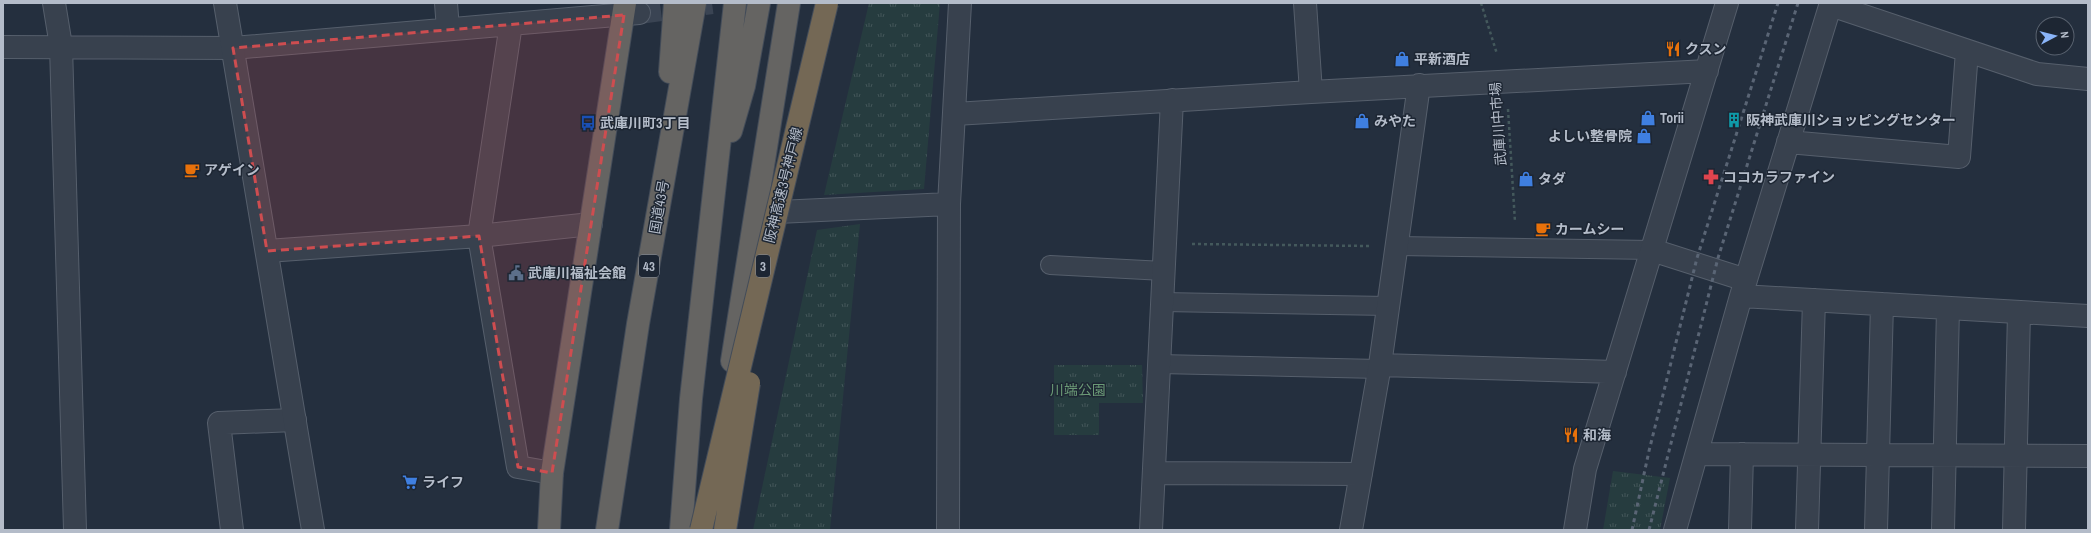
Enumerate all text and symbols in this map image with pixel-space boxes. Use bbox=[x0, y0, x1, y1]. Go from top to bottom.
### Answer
north arrow bbox=[2035, 16, 2075, 56]
text: N bbox=[2058, 31, 2072, 39]
restaurant icon: クスン bbox=[1664, 40, 1682, 58]
place label: クスン bbox=[1685, 40, 1727, 58]
shop icon: 平新酒店 bbox=[1393, 50, 1411, 68]
place label: 平新酒店 bbox=[1414, 50, 1470, 68]
street label: 武庫川中市場 bbox=[1486, 81, 1510, 167]
shop icon: Torii bbox=[1639, 109, 1657, 127]
place label: Torii bbox=[1660, 109, 1684, 127]
building icon: 阪神武庫川ショッピングセンター bbox=[1725, 111, 1743, 129]
place label: 阪神武庫川ショッピングセンター bbox=[1746, 111, 1956, 129]
shop icon: みやた bbox=[1353, 112, 1371, 130]
place label: みやた bbox=[1374, 112, 1416, 130]
bus stop icon: 武庫川町3丁目 bbox=[579, 114, 597, 132]
place label: 武庫川町3丁目 bbox=[600, 114, 690, 132]
street label: 阪神高速3号神戸線 bbox=[760, 125, 806, 245]
place label: よしい整骨院 bbox=[1548, 127, 1632, 145]
shop icon: よしい整骨院 bbox=[1635, 127, 1653, 145]
cafe icon: アゲイン bbox=[183, 161, 201, 179]
place label: アゲイン bbox=[204, 161, 260, 179]
pharmacy icon: ココカラファイン bbox=[1702, 168, 1720, 186]
place label: ココカラファイン bbox=[1723, 168, 1835, 186]
shop icon: タダ bbox=[1517, 170, 1535, 188]
place label: タダ bbox=[1538, 170, 1566, 188]
street label: 国道43号 bbox=[645, 178, 673, 236]
cafe icon: カームシー bbox=[1534, 220, 1552, 238]
place label: カームシー bbox=[1555, 220, 1625, 238]
road number: 43 bbox=[639, 255, 659, 277]
road number: 3 bbox=[756, 255, 770, 277]
public building icon: 武庫川福祉会館 bbox=[507, 264, 525, 282]
place label: 武庫川福祉会館 bbox=[528, 264, 626, 282]
park label: 川端公園 bbox=[1050, 381, 1106, 399]
restaurant icon: 和海 bbox=[1562, 426, 1580, 444]
place label: 和海 bbox=[1583, 426, 1611, 444]
supermarket icon: ライフ bbox=[401, 473, 419, 491]
place label: ライフ bbox=[422, 473, 464, 491]

